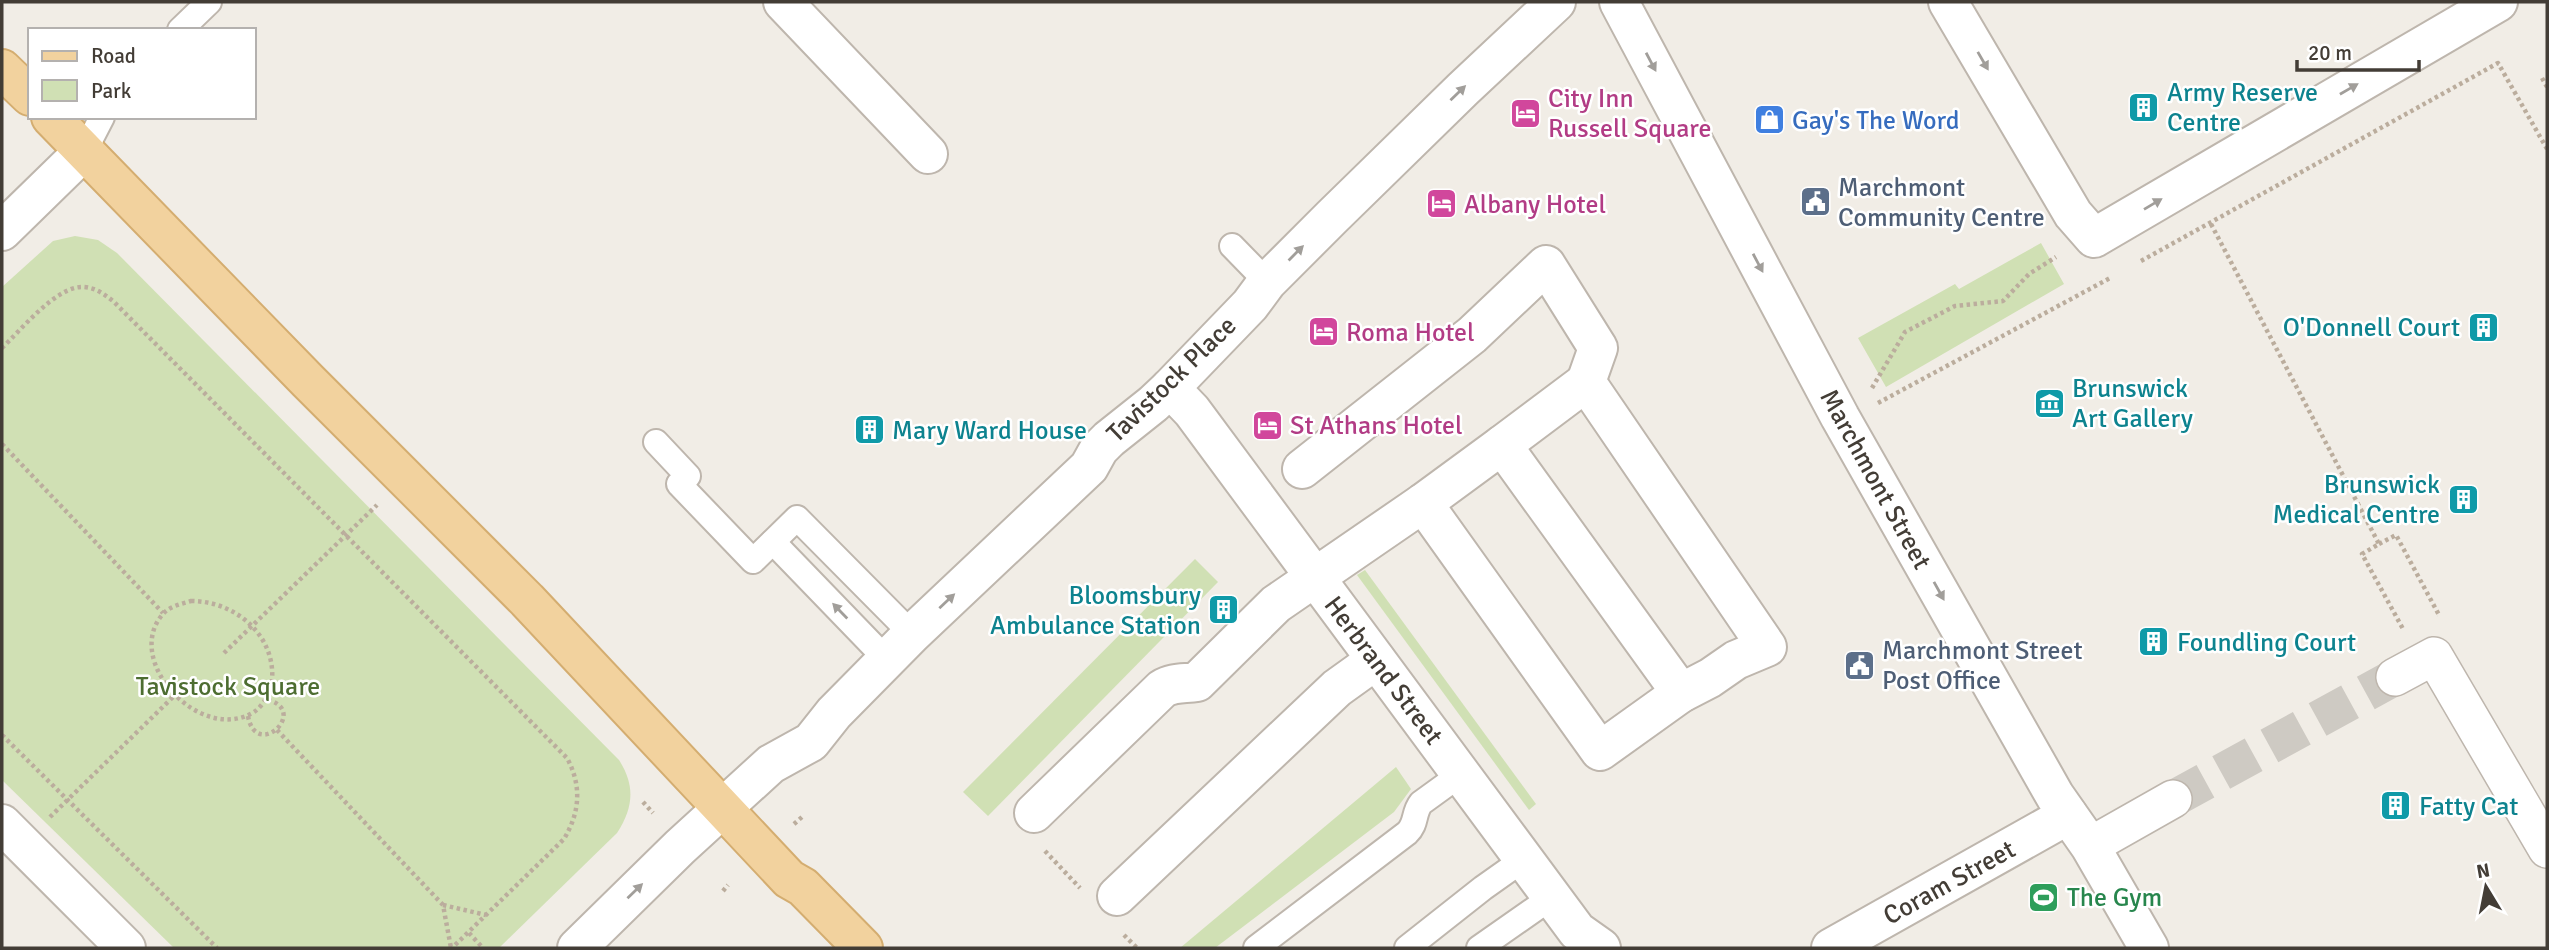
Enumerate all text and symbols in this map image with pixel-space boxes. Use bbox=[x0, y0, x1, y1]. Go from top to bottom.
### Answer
legend bbox=[28, 28, 256, 119]
scale bar bbox=[2297, 28, 2420, 72]
text: 20 m bbox=[2308, 40, 2352, 66]
text: Road bbox=[91, 43, 136, 69]
one-way arrow bbox=[1977, 51, 1989, 70]
one-way arrow bbox=[1645, 52, 1656, 72]
place label: Army Reserve Centre bbox=[2167, 77, 2318, 139]
text: Park bbox=[91, 78, 132, 104]
one-way arrow bbox=[2340, 82, 2359, 95]
place label: City Inn Russell Square bbox=[1548, 83, 1711, 145]
one-way arrow bbox=[1449, 86, 1466, 102]
building icon: Army Reserve Centre bbox=[2127, 90, 2161, 124]
hotel icon: City Inn Russell Square bbox=[1508, 96, 1542, 130]
shop icon: Gay's The Word bbox=[1752, 103, 1786, 137]
place label: Gay's The Word bbox=[1792, 105, 1960, 137]
place label: Marchmont Community Centre bbox=[1838, 172, 2045, 234]
public building icon: Marchmont Community Centre bbox=[1798, 185, 1832, 219]
hotel icon: Albany Hotel bbox=[1424, 187, 1458, 221]
place label: Albany Hotel bbox=[1464, 189, 1606, 221]
one-way arrow bbox=[2144, 197, 2163, 210]
one-way arrow bbox=[1288, 245, 1304, 261]
one-way arrow bbox=[1752, 253, 1764, 272]
street label: Tavistock Place bbox=[1100, 310, 1243, 449]
building icon: O'Donnell Court bbox=[2466, 310, 2500, 344]
place label: O'Donnell Court bbox=[2283, 312, 2460, 344]
hotel icon: Roma Hotel bbox=[1306, 315, 1340, 349]
place label: Roma Hotel bbox=[1346, 317, 1475, 349]
place label: Brunswick Art Gallery bbox=[2072, 373, 2193, 435]
street label: Marchmont Street bbox=[1812, 384, 1938, 575]
museum icon: Brunswick Art Gallery bbox=[2032, 386, 2066, 420]
hotel icon: St Athans Hotel bbox=[1250, 408, 1284, 442]
place label: St Athans Hotel bbox=[1290, 410, 1463, 442]
building icon: Mary Ward House bbox=[852, 413, 886, 447]
place label: Mary Ward House bbox=[892, 415, 1087, 447]
place label: Brunswick Medical Centre bbox=[2273, 469, 2440, 531]
building icon: Brunswick Medical Centre bbox=[2446, 482, 2480, 516]
place label: Bloomsbury Ambulance Station bbox=[990, 580, 1201, 642]
one-way arrow bbox=[1933, 581, 1945, 600]
street label: Herbrand Street bbox=[1317, 590, 1449, 751]
one-way arrow bbox=[938, 593, 955, 609]
building icon: Bloomsbury Ambulance Station bbox=[1207, 593, 1241, 627]
one-way arrow bbox=[832, 603, 848, 620]
building icon: Foundling Court bbox=[2137, 625, 2171, 659]
place label: Foundling Court bbox=[2177, 627, 2356, 659]
place label: Marchmont Street Post Office bbox=[1882, 635, 2083, 697]
public building icon: Marchmont Street Post Office bbox=[1842, 648, 1876, 682]
park label: Tavistock Square bbox=[136, 671, 320, 703]
building icon: Fatty Cat bbox=[2379, 789, 2413, 823]
place label: Fatty Cat bbox=[2419, 791, 2518, 823]
street label: Coram Street bbox=[1878, 834, 2021, 932]
north arrow bbox=[2451, 852, 2521, 922]
text: N bbox=[2475, 858, 2492, 884]
sports icon: The Gym bbox=[2027, 880, 2061, 914]
place label: The Gym bbox=[2067, 882, 2162, 914]
one-way arrow bbox=[626, 884, 643, 900]

